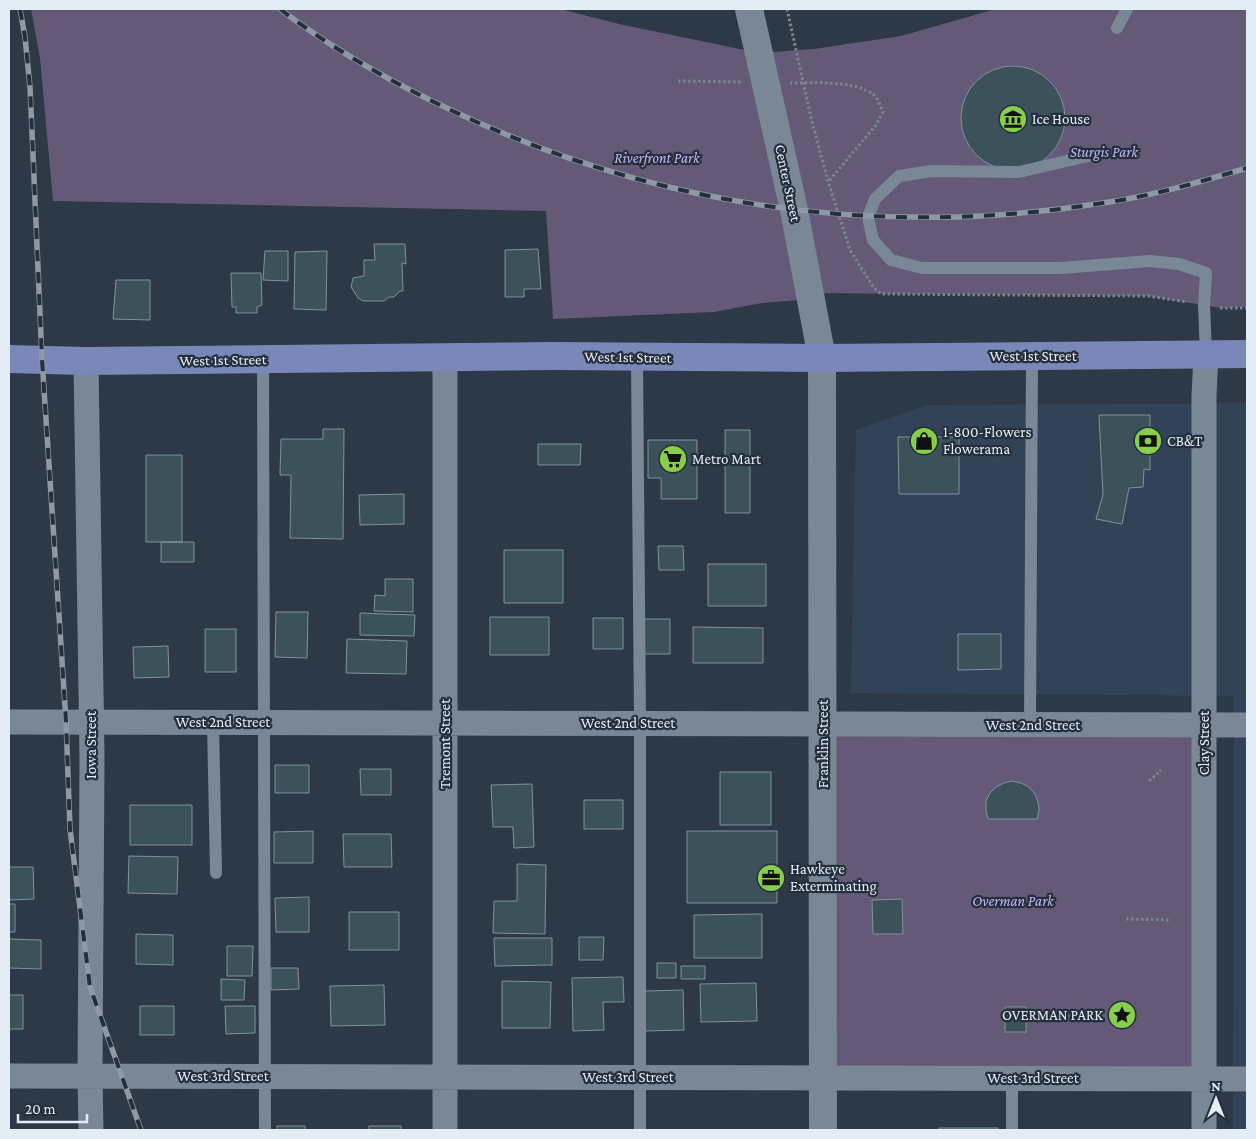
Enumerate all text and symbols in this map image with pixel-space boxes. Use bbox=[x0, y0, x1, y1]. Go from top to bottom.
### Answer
museum icon: Ice House bbox=[998, 104, 1028, 134]
place label: Ice House bbox=[1032, 111, 1090, 127]
street label: Center Street bbox=[772, 143, 804, 224]
park label: Sturgis Park bbox=[1070, 144, 1139, 161]
park label: Riverfront Park bbox=[614, 150, 701, 167]
street label: West 1st Street bbox=[584, 348, 673, 366]
street label: West 1st Street bbox=[989, 348, 1078, 364]
street label: West 1st Street bbox=[179, 351, 268, 369]
place label: 1-800-Flowers Flowerama bbox=[943, 424, 1031, 457]
shop icon: 1-800-Flowers Flowerama bbox=[909, 426, 939, 456]
bank icon: CB&T bbox=[1133, 426, 1163, 456]
place label: CB&T bbox=[1167, 433, 1203, 449]
supermarket icon: Metro Mart bbox=[658, 444, 688, 474]
place label: Metro Mart bbox=[692, 451, 762, 467]
street label: Tremont Street bbox=[437, 698, 453, 789]
street label: Franklin Street bbox=[815, 699, 831, 788]
street label: Iowa Street bbox=[83, 710, 99, 779]
street label: Clay Street bbox=[1196, 710, 1213, 775]
street label: West 2nd Street bbox=[176, 714, 271, 730]
street label: West 2nd Street bbox=[581, 715, 676, 731]
street label: West 2nd Street bbox=[986, 717, 1081, 733]
place label: Hawkeye Exterminating bbox=[790, 861, 877, 895]
office icon: Hawkeye Exterminating bbox=[756, 863, 786, 893]
park label: Overman Park bbox=[972, 893, 1055, 909]
place icon: OVERMAN PARK bbox=[1107, 1000, 1137, 1030]
place label: OVERMAN PARK bbox=[1002, 1007, 1103, 1023]
street label: West 3rd Street bbox=[177, 1068, 270, 1084]
street label: West 3rd Street bbox=[582, 1069, 675, 1085]
street label: West 3rd Street bbox=[987, 1070, 1080, 1086]
north arrow bbox=[1191, 1074, 1241, 1124]
text: N bbox=[1211, 1078, 1221, 1094]
scale bar bbox=[18, 1092, 86, 1124]
text: 20 m bbox=[25, 1101, 56, 1117]

